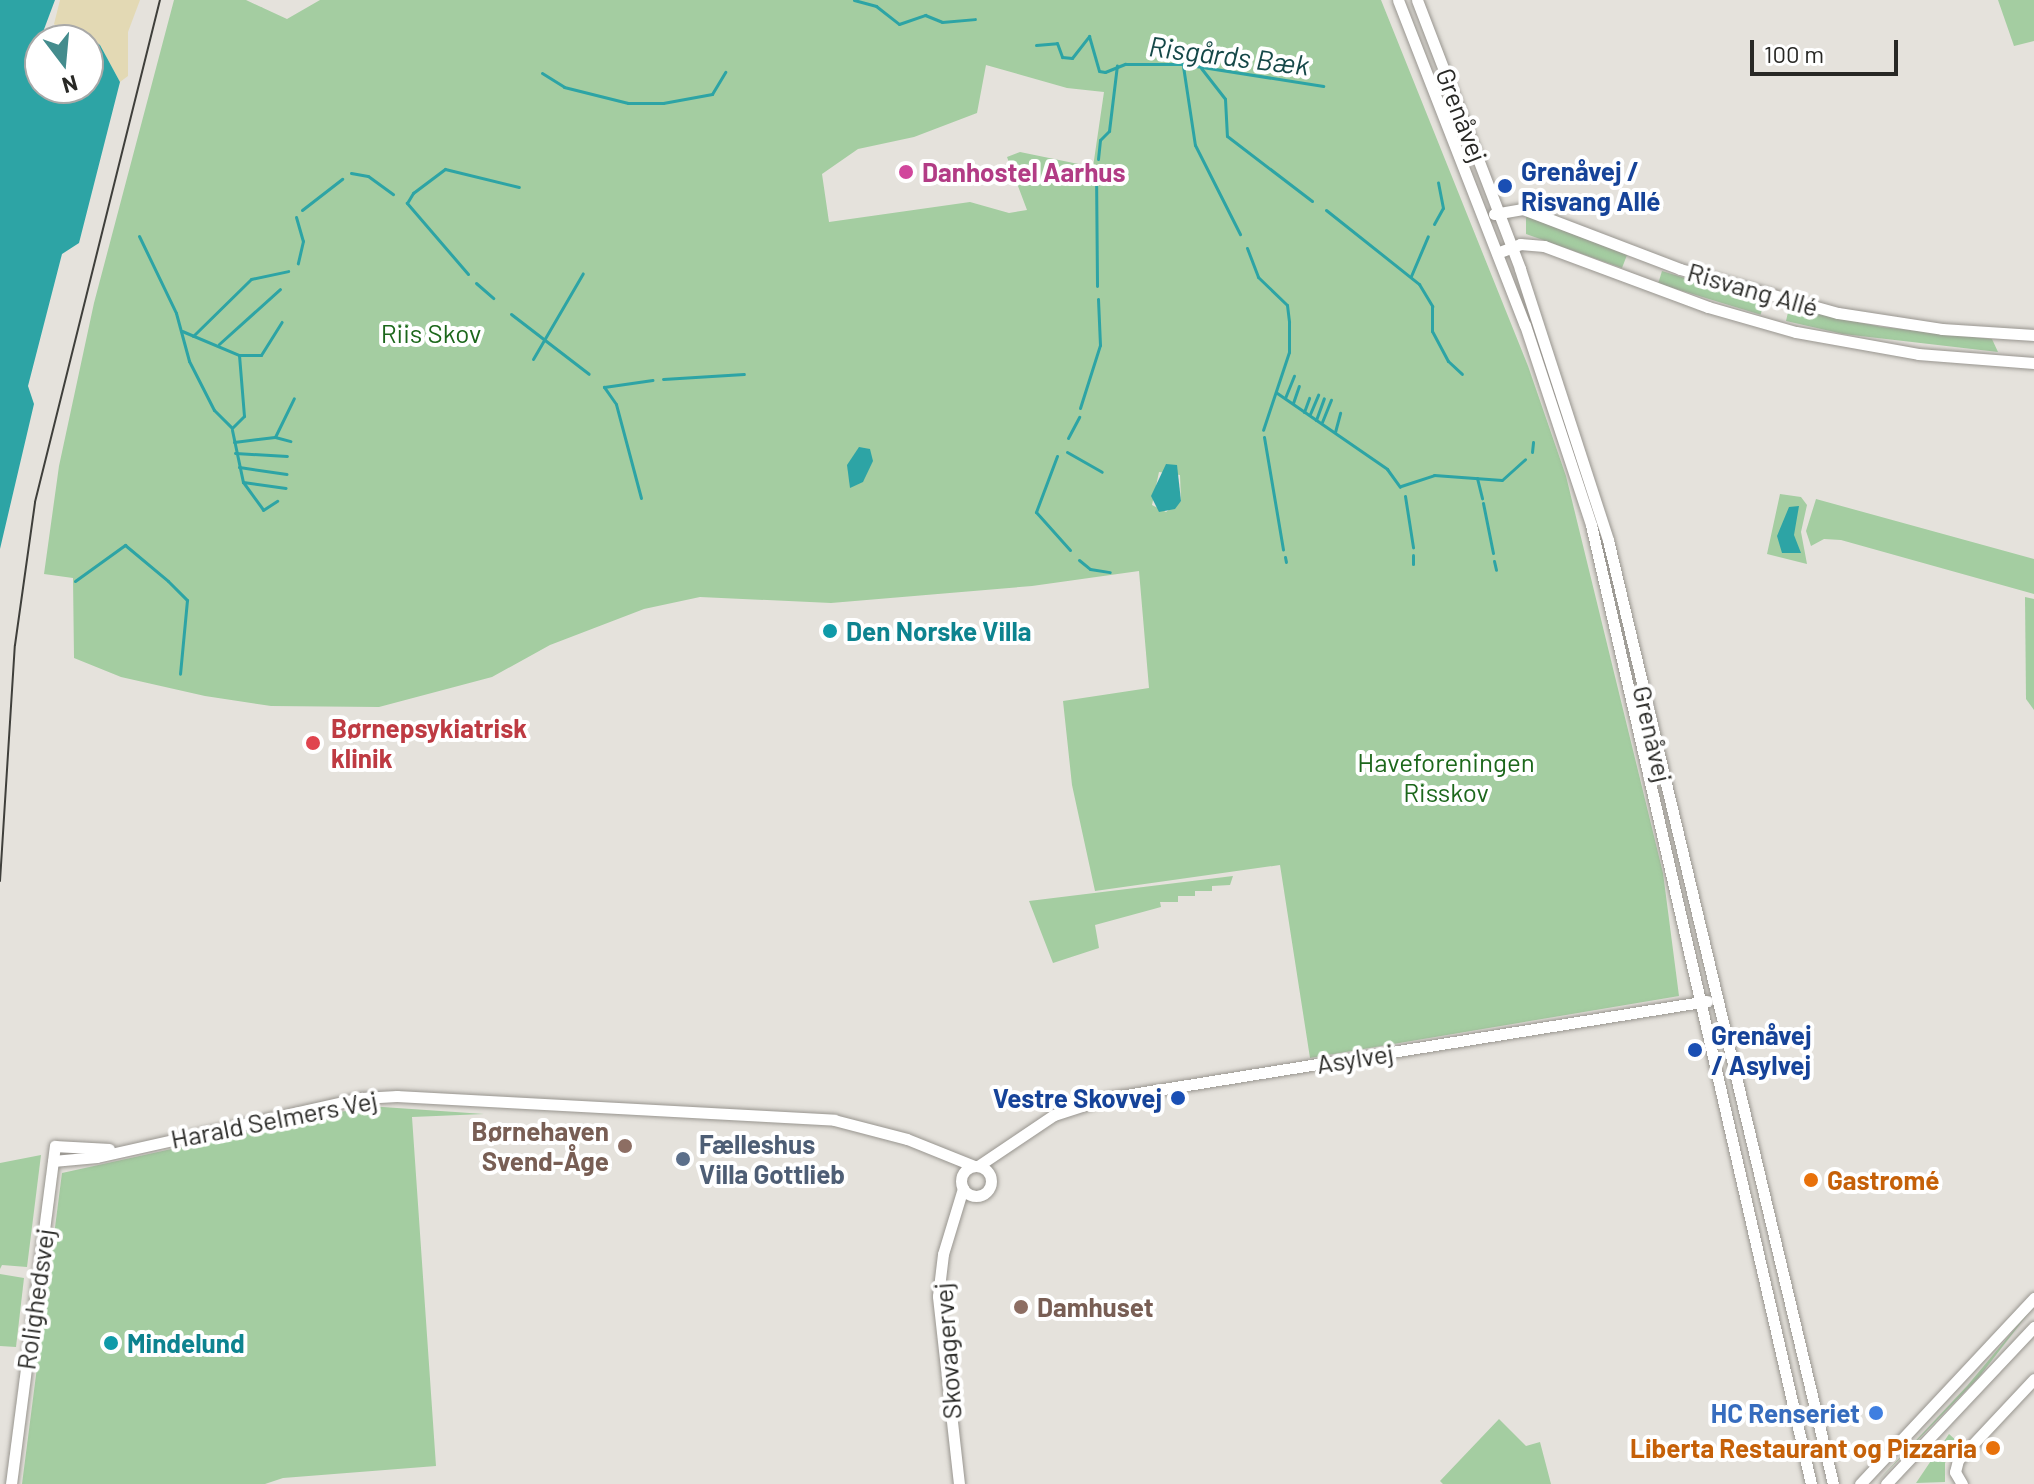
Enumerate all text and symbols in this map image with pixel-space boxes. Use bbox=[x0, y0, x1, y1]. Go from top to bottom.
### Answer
north arrow bbox=[24, 24, 104, 104]
scale bar bbox=[1754, 24, 1902, 74]
water label: Risgårds Bæk bbox=[1147, 29, 1311, 81]
text: 100 m bbox=[1764, 39, 1824, 68]
street label: Grenåvej bbox=[1430, 64, 1494, 166]
text: N bbox=[59, 71, 81, 100]
place label: Grenåvej / Risvang Allé bbox=[1521, 155, 1660, 216]
place label: Danhostel Aarhus bbox=[922, 156, 1126, 188]
marker: Danhostel Aarhus bbox=[897, 163, 915, 181]
marker: Grenåvej / Risvang Allé bbox=[1496, 177, 1514, 195]
street label: Risvang Allé bbox=[1684, 255, 1822, 323]
park label: Riis Skov bbox=[381, 317, 481, 349]
place label: Den Norske Villa bbox=[846, 615, 1032, 647]
marker: Den Norske Villa bbox=[821, 622, 839, 640]
street label: Grenåvej bbox=[1627, 683, 1679, 785]
place label: Børnepsykiatrisk klinik bbox=[331, 712, 527, 774]
marker: Børnepsykiatrisk klinik bbox=[302, 732, 324, 754]
park label: Haveforeningen Risskov bbox=[1357, 746, 1535, 808]
place label: Grenåvej / Asylvej bbox=[1711, 1019, 1812, 1080]
street label: Asylvej bbox=[1314, 1037, 1396, 1079]
marker: Grenåvej / Asylvej bbox=[1686, 1041, 1704, 1059]
place label: Vestre Skovvej bbox=[993, 1082, 1162, 1114]
street label: Harald Selmers Vej bbox=[168, 1084, 380, 1154]
marker: Vestre Skovvej bbox=[1169, 1089, 1187, 1107]
place label: Børnehaven Svend-Åge bbox=[472, 1115, 609, 1176]
place label: Fælleshus Villa Gottlieb bbox=[699, 1128, 845, 1190]
marker: Børnehaven Svend-Åge bbox=[616, 1137, 634, 1155]
marker: Fælleshus Villa Gottlieb bbox=[674, 1150, 692, 1168]
place label: Gastromé bbox=[1827, 1164, 1939, 1196]
marker: Gastromé bbox=[1802, 1171, 1820, 1189]
street label: Rolighedsvej bbox=[10, 1226, 60, 1372]
street label: Skovagervej bbox=[927, 1282, 967, 1420]
place label: Damhuset bbox=[1037, 1291, 1154, 1323]
marker: Damhuset bbox=[1012, 1298, 1030, 1316]
place label: Mindelund bbox=[127, 1327, 245, 1359]
marker: Mindelund bbox=[102, 1334, 120, 1352]
place label: HC Renseriet bbox=[1711, 1397, 1860, 1429]
marker: HC Renseriet bbox=[1867, 1404, 1885, 1422]
place label: Liberta Restaurant og Pizzaria bbox=[1630, 1432, 1977, 1464]
marker: Liberta Restaurant og Pizzaria bbox=[1984, 1439, 2002, 1457]

